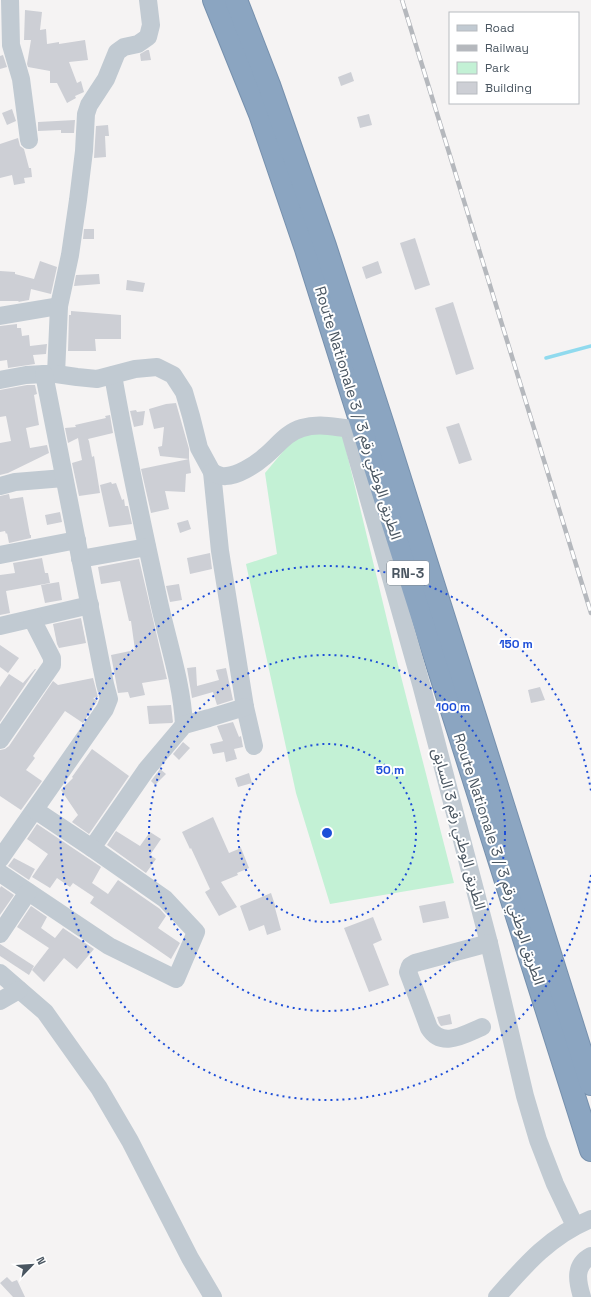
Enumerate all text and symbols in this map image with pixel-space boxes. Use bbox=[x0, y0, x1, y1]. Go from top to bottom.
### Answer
legend bbox=[449, 12, 579, 104]
text: Road bbox=[485, 20, 514, 36]
text: Railway bbox=[485, 40, 529, 56]
text: Park bbox=[485, 60, 510, 76]
text: Building bbox=[485, 80, 532, 96]
street label: Route Nationale 3 / الطريق الوطني رقم 3 bbox=[308, 284, 406, 542]
road number: RN-3 bbox=[387, 561, 429, 585]
text: 150 m bbox=[499, 636, 533, 652]
text: 100 m bbox=[436, 699, 470, 715]
street label: Route Nationale 3 / الطريق الوطني رقم 3 bbox=[447, 730, 549, 988]
street label: الطريق الوطني رقم 3 السابق bbox=[426, 746, 490, 912]
text: 50 m bbox=[376, 762, 404, 778]
centre of rings bbox=[320, 826, 334, 840]
north arrow bbox=[12, 1245, 52, 1285]
text: N bbox=[33, 1254, 49, 1267]

